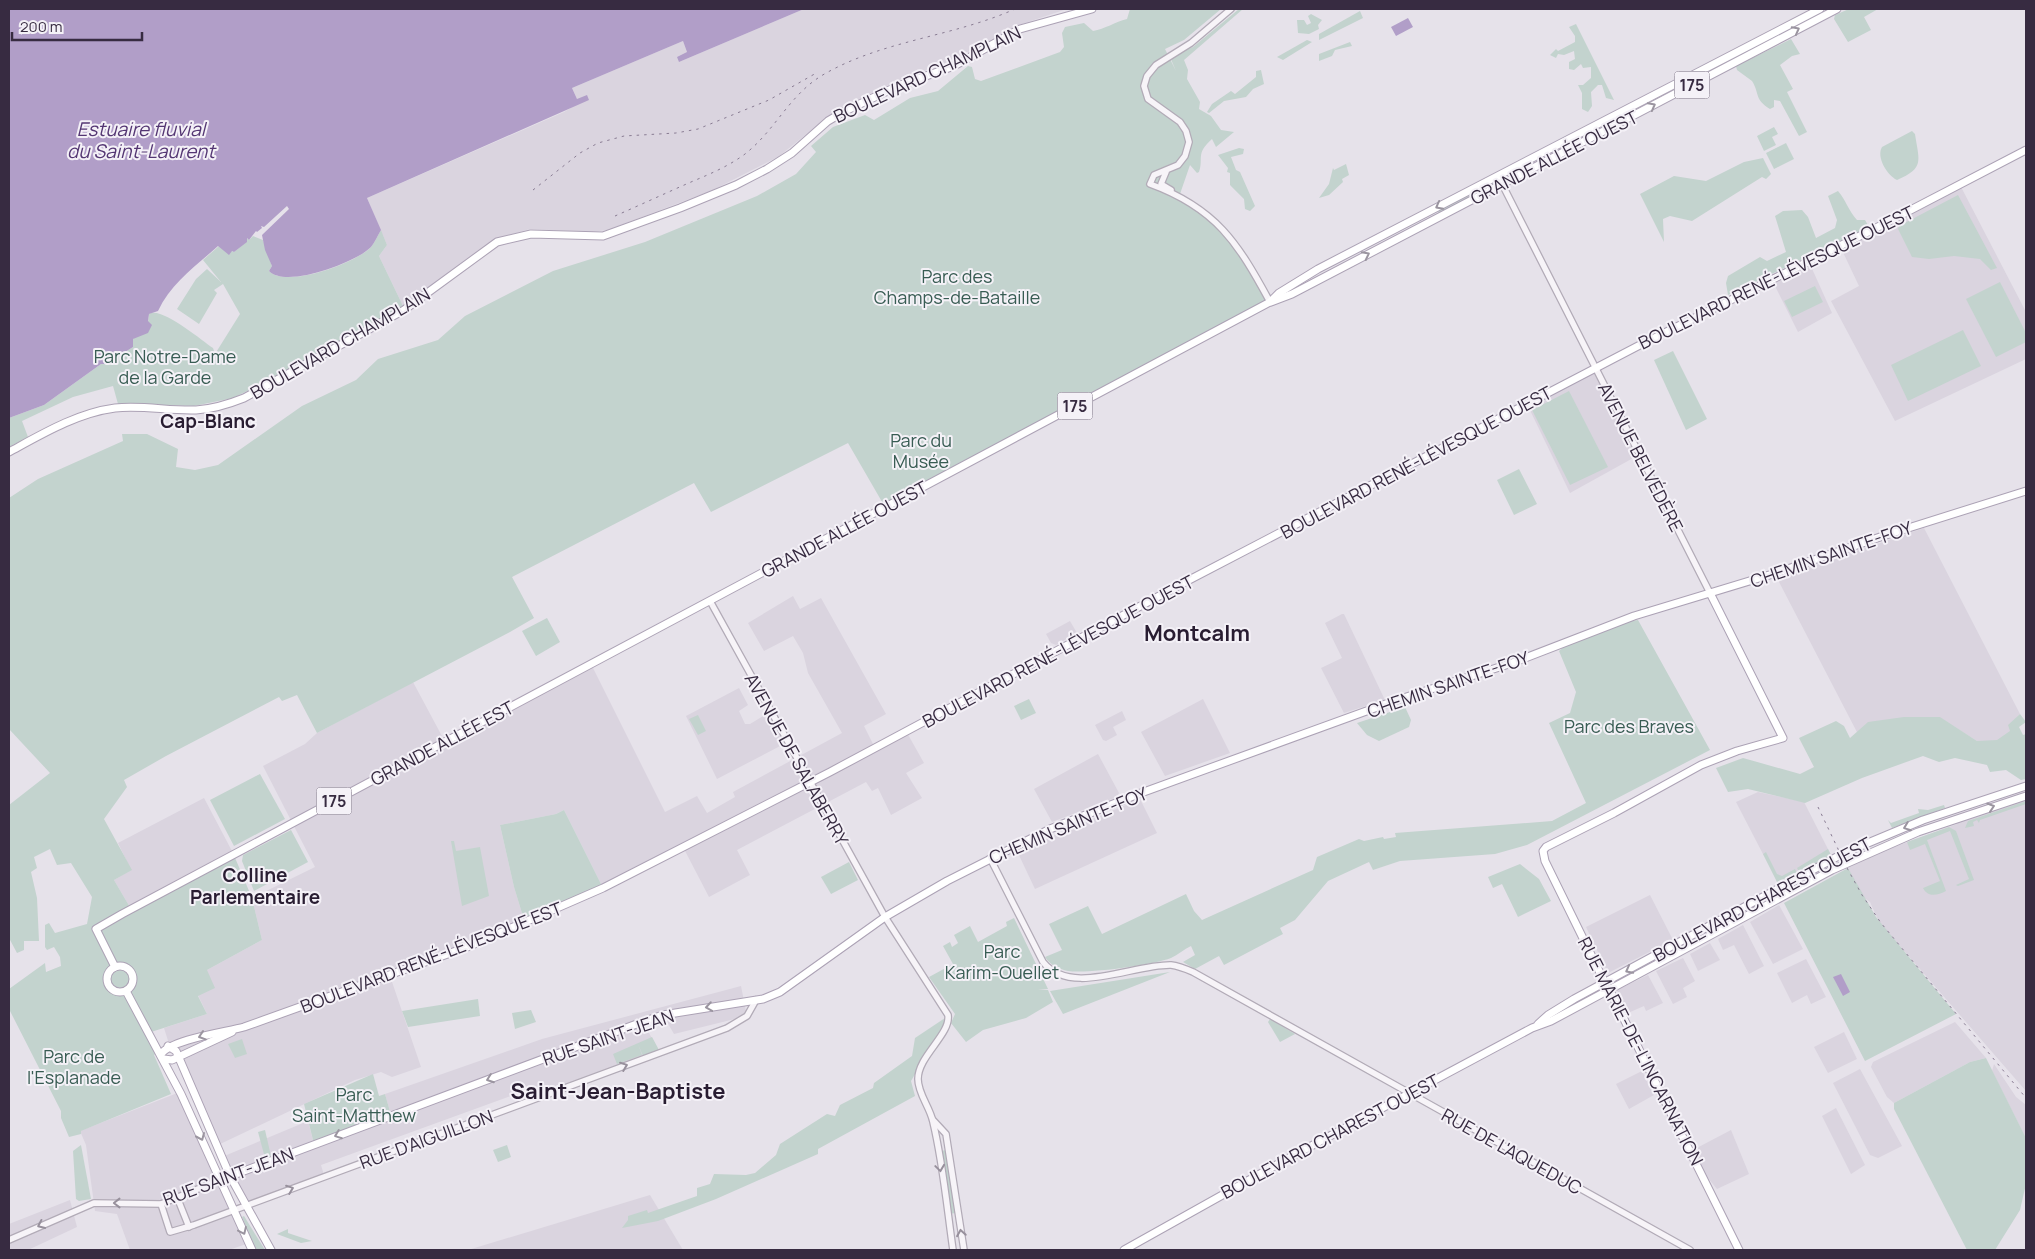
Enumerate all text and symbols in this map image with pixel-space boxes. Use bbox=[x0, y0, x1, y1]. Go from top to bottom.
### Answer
scale bar bbox=[12, 10, 142, 42]
text: 200 m bbox=[20, 16, 63, 37]
street label: BOULEVARD CHAMPLAIN bbox=[830, 20, 1024, 128]
one-way arrow bbox=[1791, 26, 1800, 36]
road number: 175 bbox=[1674, 72, 1710, 98]
one-way arrow bbox=[1647, 102, 1656, 112]
street label: GRANDE ALLÉE OUEST bbox=[1466, 104, 1642, 210]
water label: Estuaire fluvial du Saint-Laurent bbox=[67, 116, 217, 164]
street label: BOULEVARD RENÉ-LÉVESQUE OUEST bbox=[1634, 199, 1918, 354]
one-way arrow bbox=[1436, 200, 1445, 210]
one-way arrow bbox=[1360, 251, 1369, 261]
park label: Parc des Champs-de-Bataille bbox=[874, 264, 1040, 309]
street label: BOULEVARD CHAMPLAIN bbox=[246, 282, 434, 404]
park label: Parc Notre-Dame de la Garde bbox=[94, 344, 236, 389]
street label: AVENUE BELVÉDÈRE bbox=[1593, 378, 1689, 536]
street label: BOULEVARD RENÉ-LÉVESQUE OUEST bbox=[1276, 380, 1556, 544]
road number: 175 bbox=[1058, 392, 1092, 420]
district label: Cap-Blanc bbox=[160, 408, 256, 434]
park label: Parc du Musée bbox=[890, 428, 952, 473]
street label: GRANDE ALLÉE OUEST bbox=[757, 475, 931, 583]
street label: CHEMIN SAINTE-FOY bbox=[1747, 515, 1916, 593]
street label: BOULEVARD RENÉ-LÉVESQUE OUEST bbox=[918, 569, 1198, 733]
district label: Montcalm bbox=[1144, 618, 1250, 648]
street label: CHEMIN SAINTE-FOY bbox=[1364, 645, 1533, 723]
street label: AVENUE DE SALABERRY bbox=[740, 669, 855, 850]
street label: GRANDE ALLÉE EST bbox=[366, 695, 518, 791]
park label: Parc des Braves bbox=[1564, 714, 1694, 738]
street label: CHEMIN SAINTE-FOY bbox=[985, 780, 1152, 869]
road number: 175 bbox=[316, 788, 352, 814]
one-way arrow bbox=[1986, 803, 1995, 813]
one-way arrow bbox=[1903, 821, 1912, 831]
street label: BOULEVARD CHAREST OUEST bbox=[1649, 831, 1876, 967]
district label: Colline Parlementaire bbox=[190, 862, 320, 910]
street label: BOULEVARD RENÉ-LÉVESQUE EST bbox=[297, 896, 565, 1018]
street label: RUE MARIE-DE-L'INCARNATION bbox=[1573, 933, 1709, 1169]
park label: Parc Karim-Ouellet bbox=[945, 939, 1059, 984]
one-way arrow bbox=[1625, 964, 1634, 974]
one-way arrow bbox=[705, 1001, 713, 1012]
street label: RUE SAINT-JEAN bbox=[539, 1003, 677, 1071]
one-way arrow bbox=[199, 1031, 207, 1041]
park label: Parc de l'Esplanade bbox=[27, 1044, 121, 1089]
one-way arrow bbox=[619, 1062, 627, 1072]
street label: BOULEVARD CHAREST OUEST bbox=[1217, 1068, 1444, 1204]
one-way arrow bbox=[486, 1073, 495, 1083]
district label: Saint-Jean-Baptiste bbox=[511, 1076, 725, 1106]
park label: Parc Saint-Matthew bbox=[292, 1082, 416, 1127]
street label: RUE DE L'AQUEDUC bbox=[1437, 1102, 1587, 1200]
street label: RUE D'AIGUILLON bbox=[356, 1104, 496, 1174]
one-way arrow bbox=[334, 1129, 342, 1139]
one-way arrow bbox=[195, 1132, 205, 1141]
street label: RUE SAINT-JEAN bbox=[159, 1141, 297, 1211]
one-way arrow bbox=[934, 1165, 945, 1173]
one-way arrow bbox=[286, 1184, 294, 1194]
one-way arrow bbox=[113, 1198, 120, 1208]
one-way arrow bbox=[37, 1219, 46, 1230]
one-way arrow bbox=[237, 1225, 247, 1234]
one-way arrow bbox=[957, 1229, 967, 1238]

